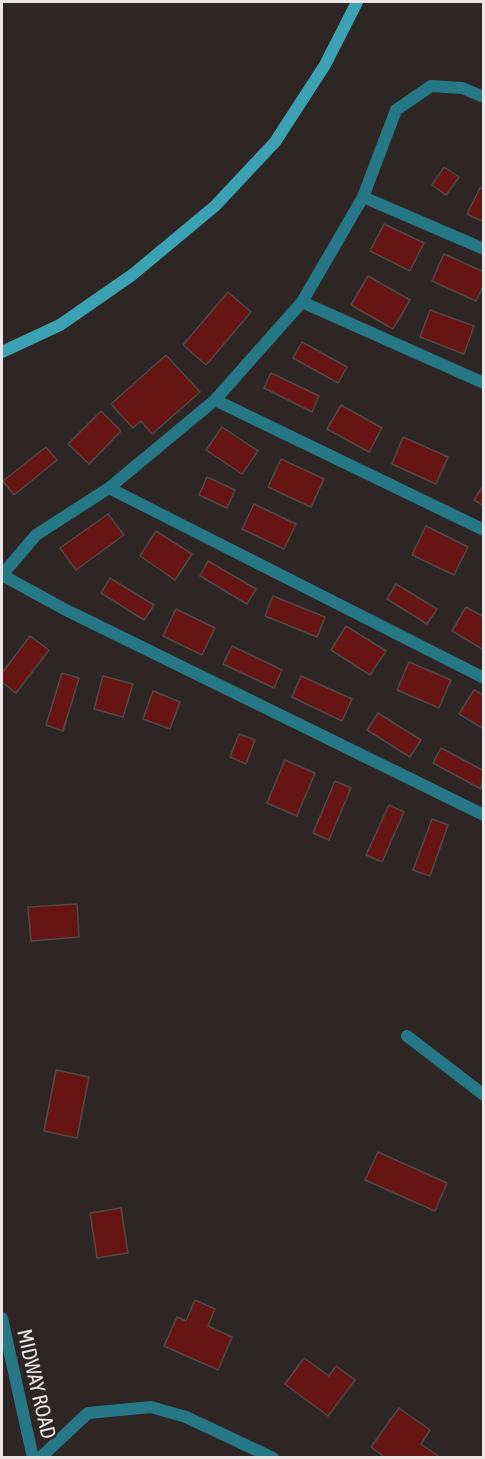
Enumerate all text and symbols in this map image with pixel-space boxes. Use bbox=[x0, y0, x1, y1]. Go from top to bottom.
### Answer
street label: MIDWAY ROAD bbox=[11, 1327, 61, 1441]

